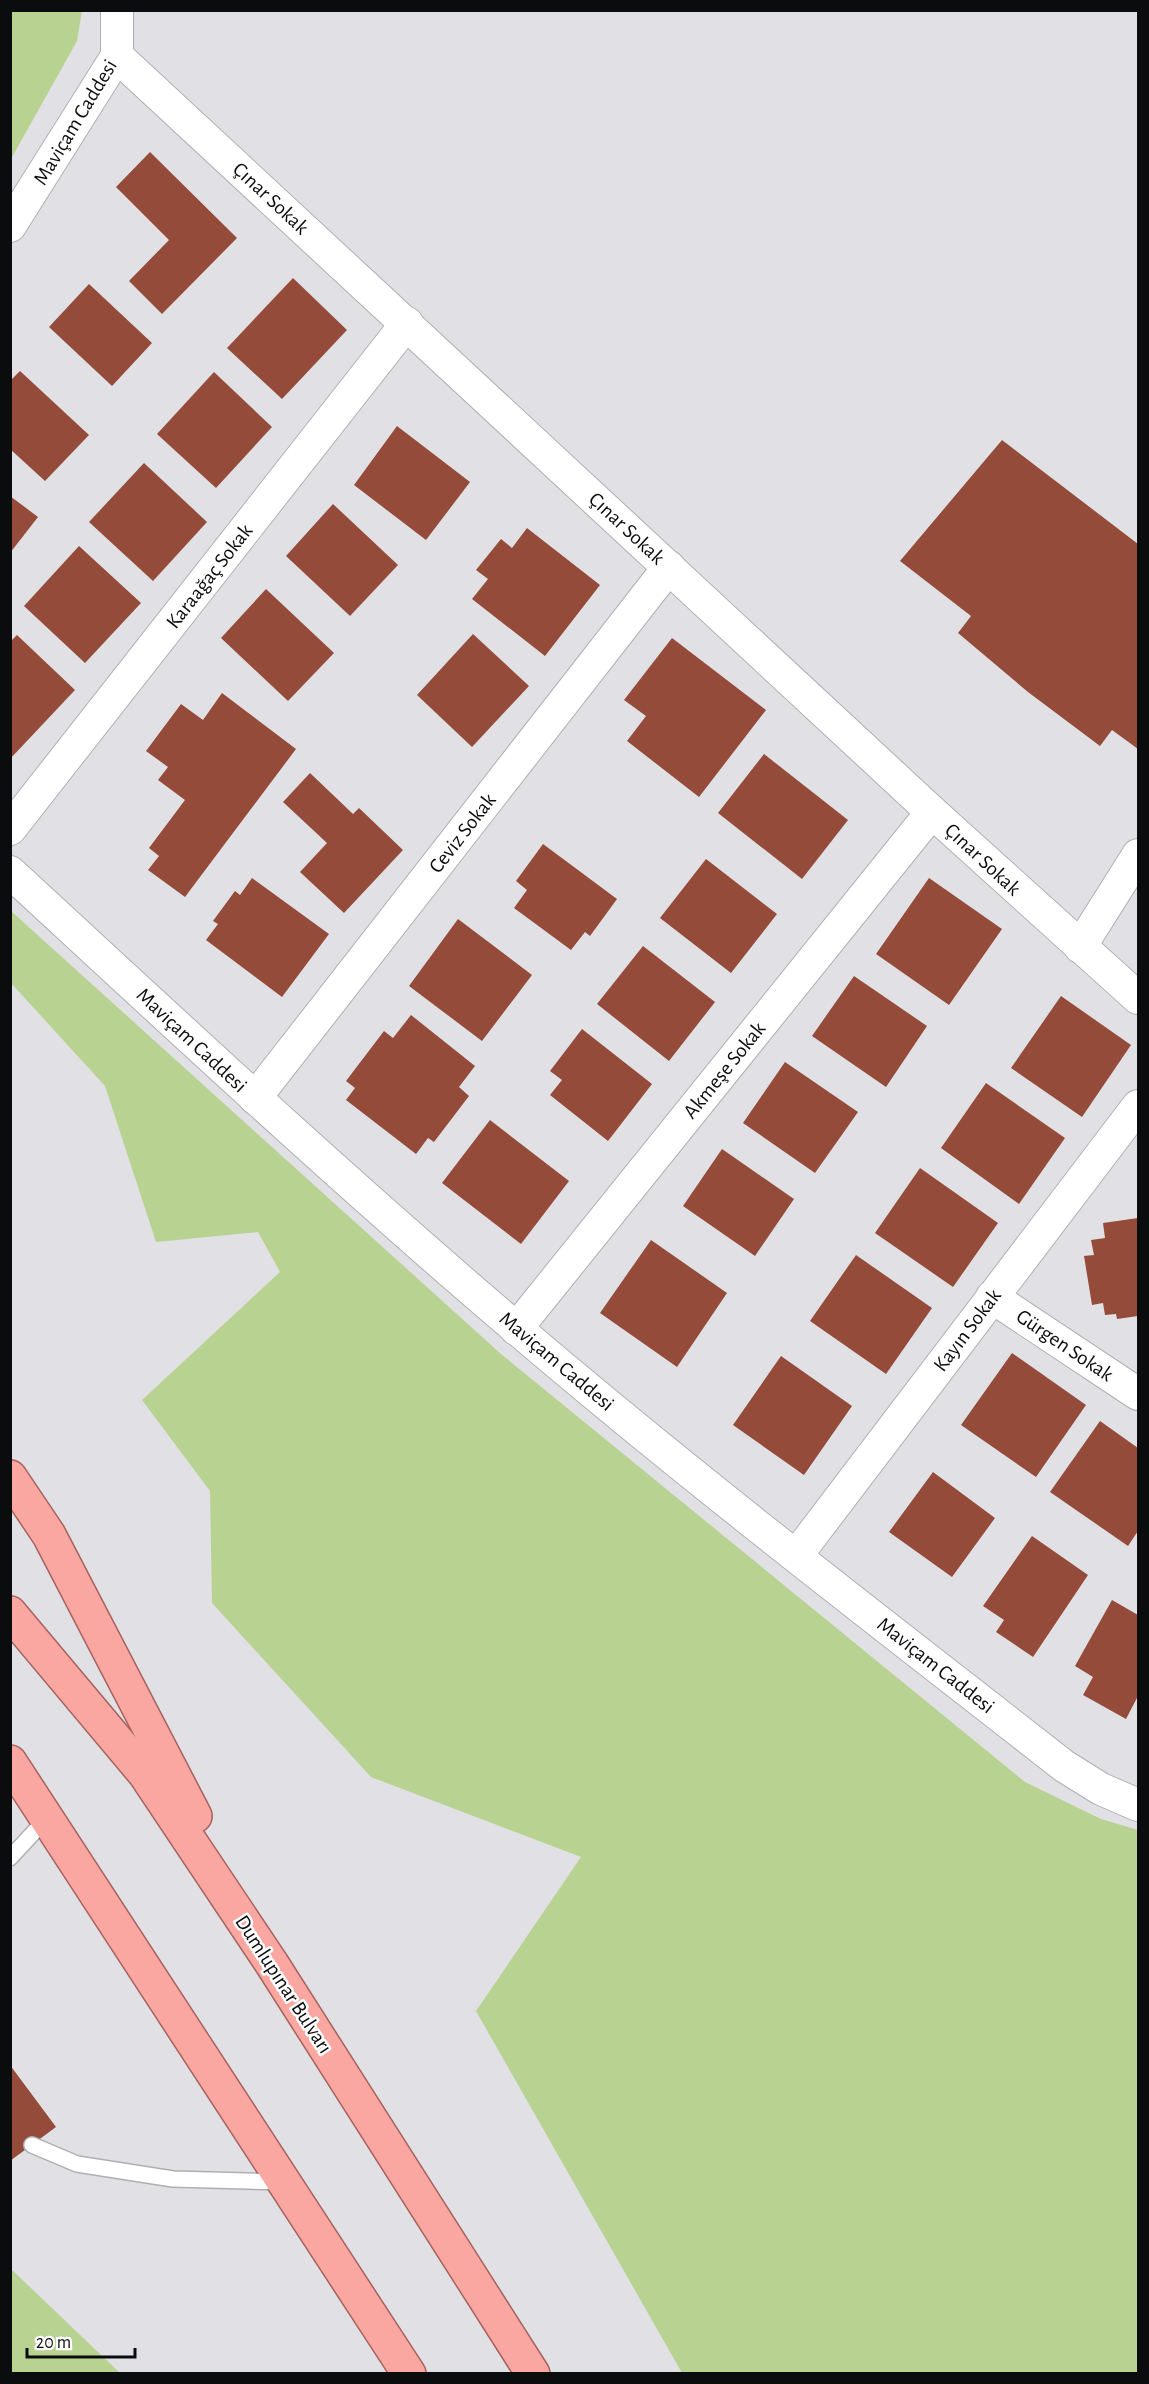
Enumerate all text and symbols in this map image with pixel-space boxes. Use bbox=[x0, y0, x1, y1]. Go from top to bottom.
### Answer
street label: Maviçam Caddesi bbox=[30, 56, 121, 189]
street label: Çınar Sokak bbox=[229, 158, 313, 239]
street label: Çınar Sokak bbox=[585, 488, 669, 569]
street label: Karaağaç Sokak bbox=[162, 520, 257, 632]
street label: Ceviz Sokak bbox=[425, 789, 500, 877]
street label: Çınar Sokak bbox=[941, 819, 1025, 900]
street label: Maviçam Caddesi bbox=[132, 984, 251, 1097]
street label: Akmeşe Sokak bbox=[679, 1018, 770, 1123]
street label: Kayın Sokak bbox=[930, 1285, 1005, 1375]
street label: Gürgen Sokak bbox=[1012, 1305, 1117, 1386]
street label: Maviçam Caddesi bbox=[495, 1308, 618, 1415]
street label: Maviçam Caddesi bbox=[873, 1613, 998, 1717]
street label: Dumlupınar Bulvarı bbox=[231, 1911, 336, 2057]
scale bar bbox=[27, 2321, 135, 2359]
text: 20 m bbox=[36, 2334, 71, 2352]

